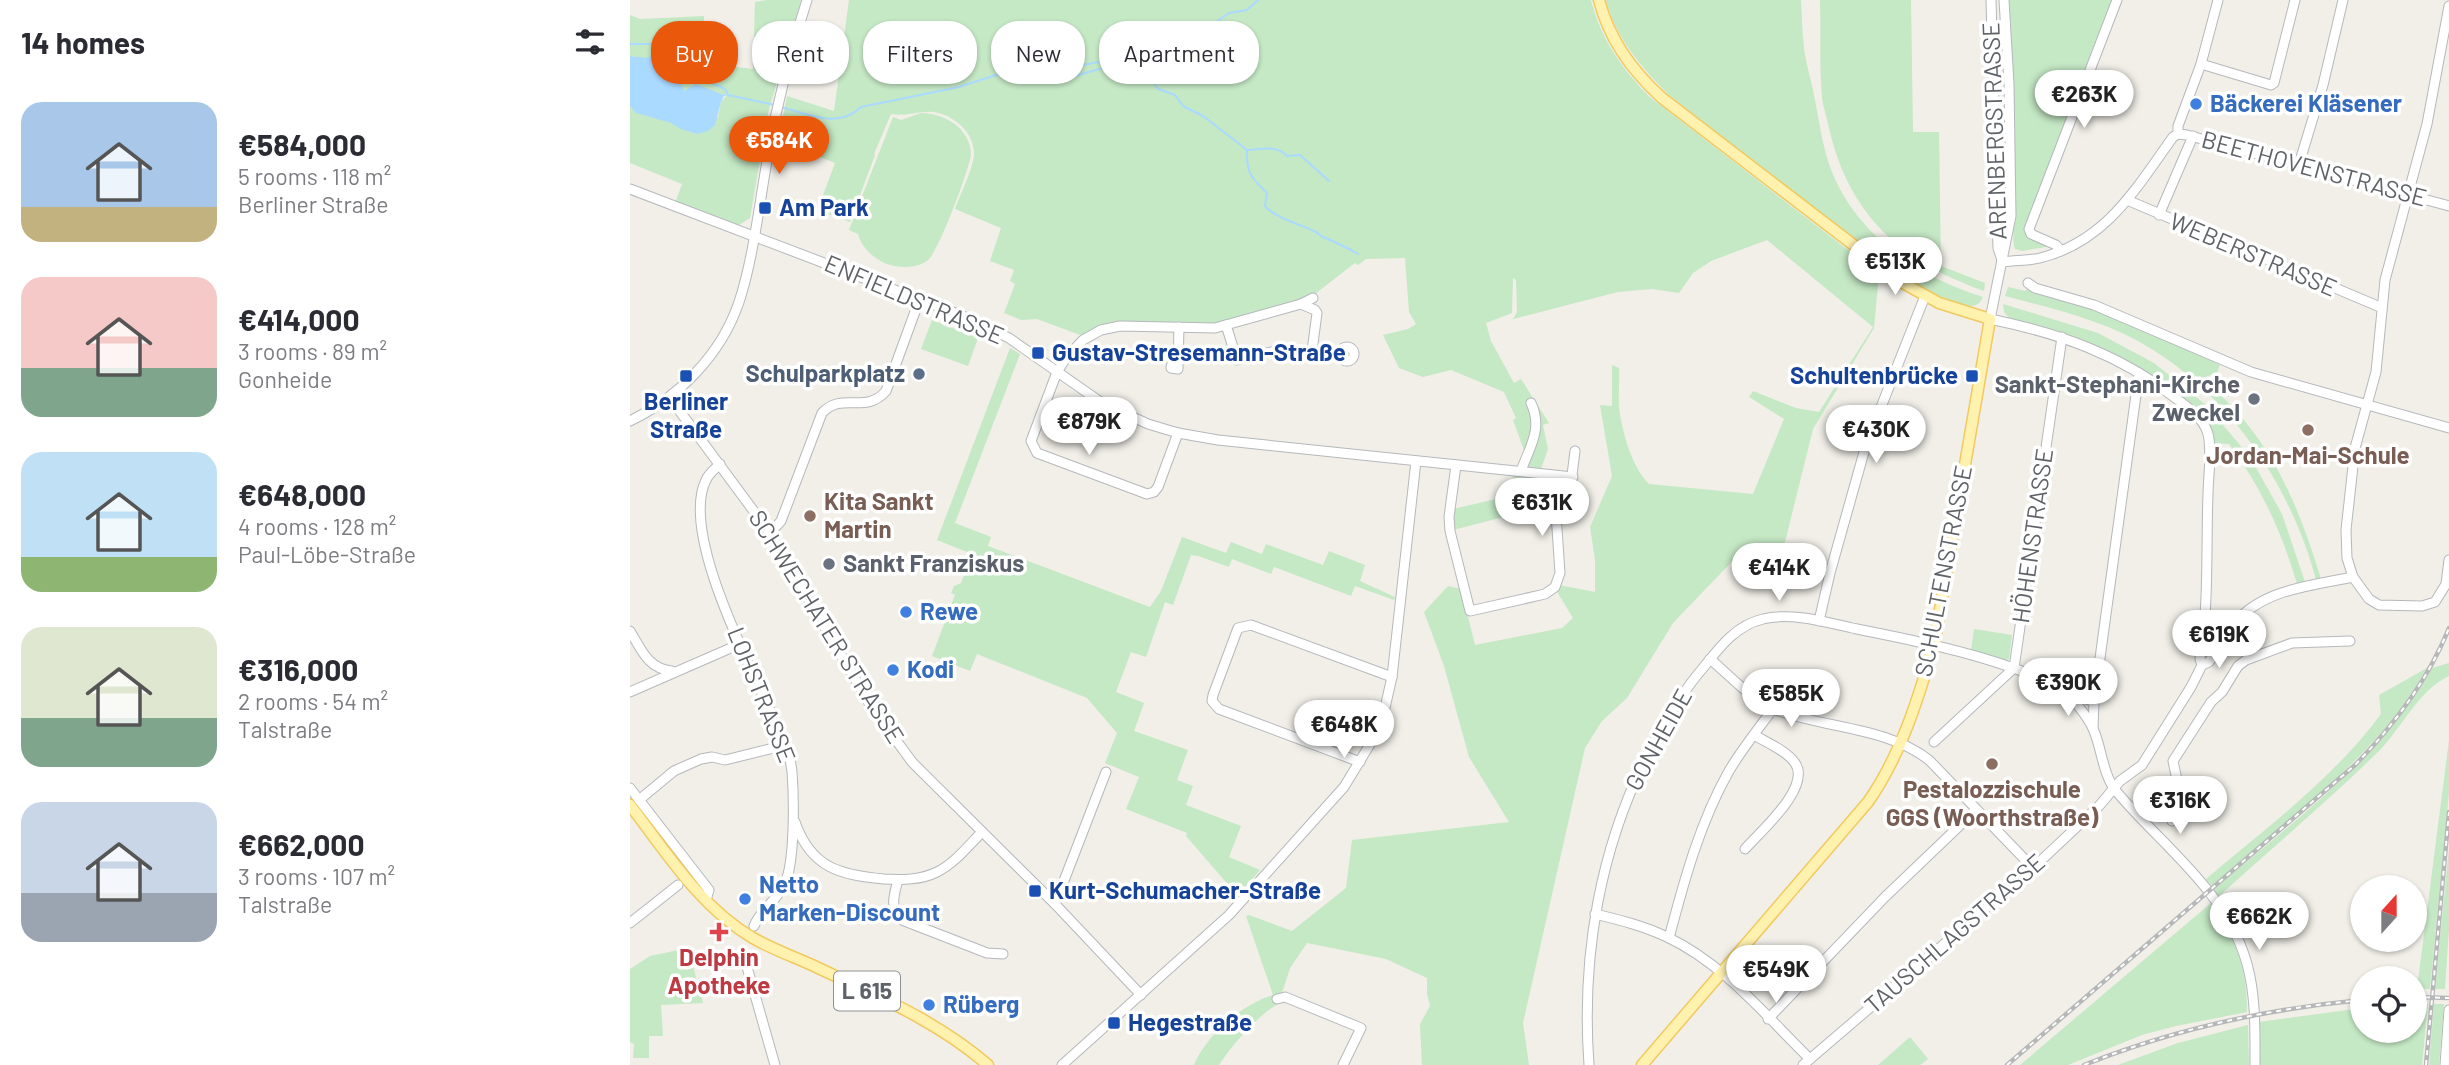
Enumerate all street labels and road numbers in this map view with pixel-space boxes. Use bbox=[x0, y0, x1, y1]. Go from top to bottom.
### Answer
street label: ARENBERGSTRASSE bbox=[1975, 22, 2012, 240]
street label: BEETHOVENSTRASSE bbox=[2199, 124, 2430, 212]
street label: WEBERSTRASSE bbox=[2166, 205, 2341, 302]
street label: ENFIELDSTRASSE bbox=[820, 248, 1009, 350]
street label: HÖHENSTRASSE bbox=[2005, 447, 2058, 625]
street label: SCHULTENSTRASSE bbox=[1908, 463, 1977, 679]
street label: SCHWECHATER STRASSE bbox=[744, 504, 911, 748]
street label: LOHSTRASSE bbox=[722, 623, 803, 766]
street label: GONHEIDE bbox=[1618, 683, 1697, 795]
street label: TAUSCHLAGSTRASSE bbox=[1858, 847, 2050, 1019]
road number: L 615 bbox=[834, 972, 900, 1010]

